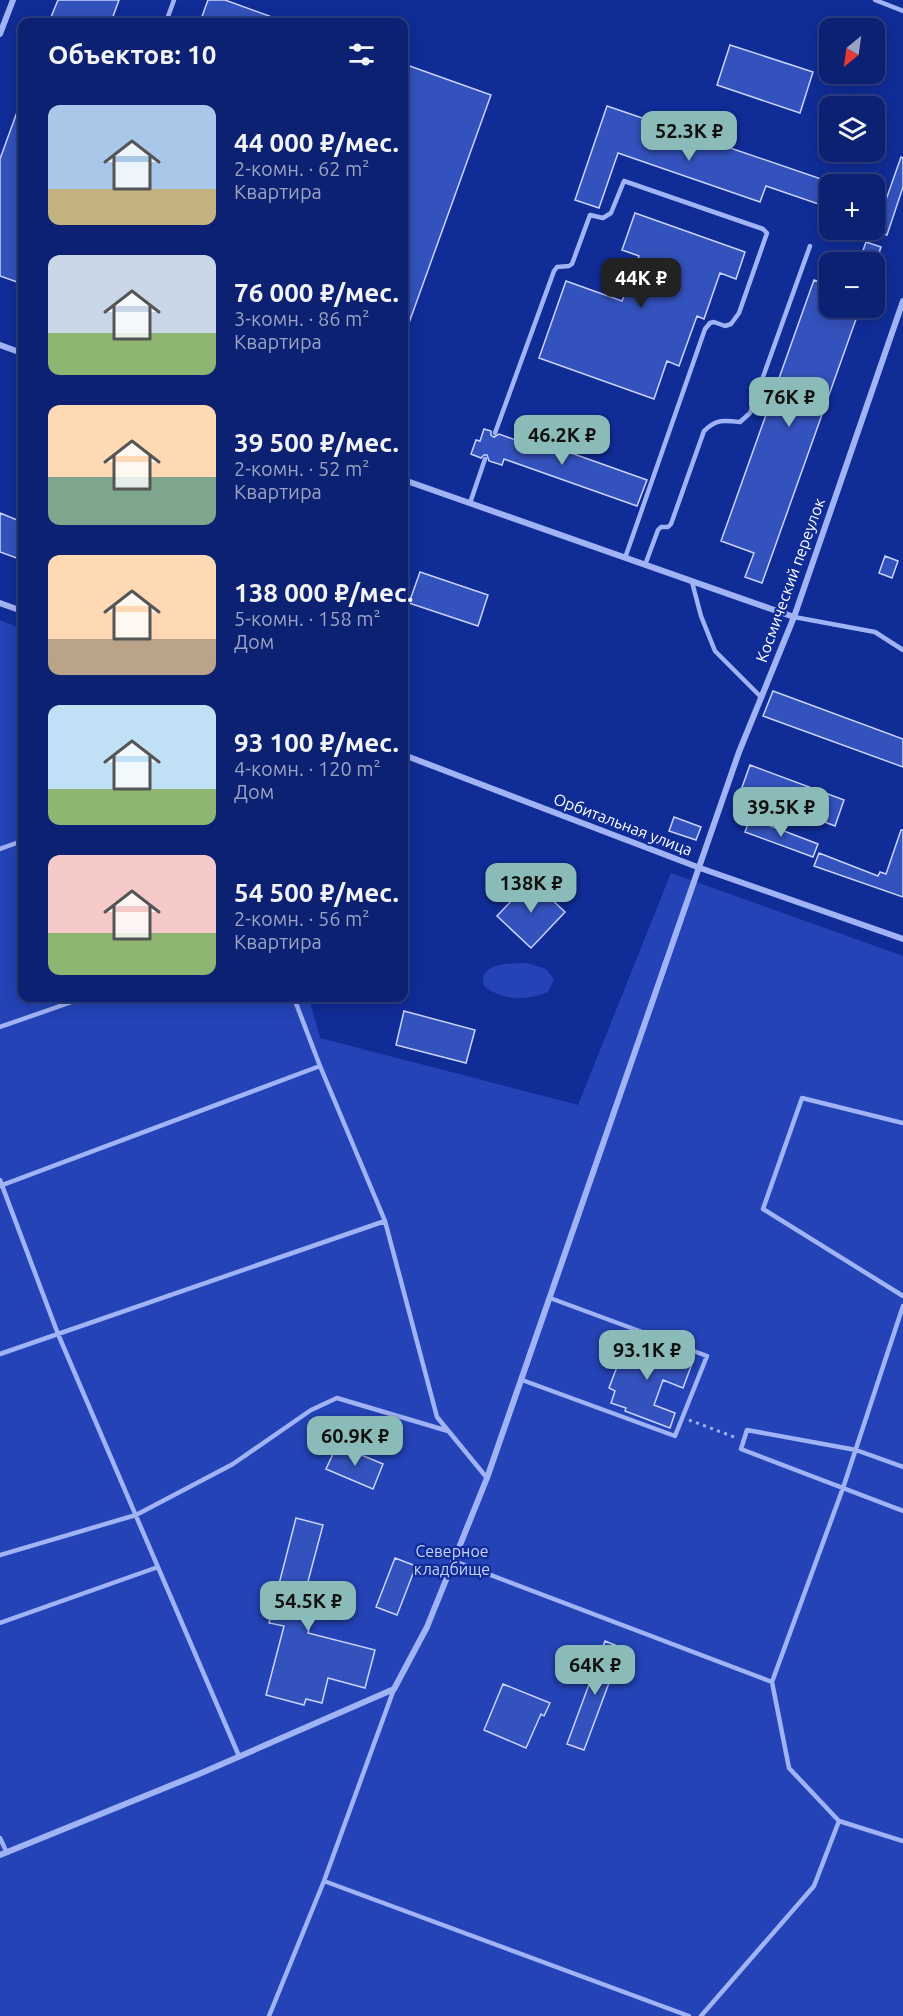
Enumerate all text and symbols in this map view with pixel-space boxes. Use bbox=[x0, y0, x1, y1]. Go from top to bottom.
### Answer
north arrow bbox=[819, 18, 885, 84]
map controls bbox=[819, 18, 885, 318]
icon: filters bbox=[345, 38, 378, 71]
text: Объектов: 10 bbox=[48, 40, 216, 69]
button: layers bbox=[819, 96, 885, 162]
pin: 52.3K ₽ bbox=[634, 111, 744, 162]
text: 52.3K ₽ bbox=[655, 119, 723, 142]
text: 44 000 ₽/мес. bbox=[234, 128, 399, 157]
icon: home bbox=[96, 129, 168, 201]
text: 2-комн. · 62 m² bbox=[234, 157, 369, 180]
button: + bbox=[819, 174, 885, 240]
text: Квартира bbox=[234, 180, 322, 203]
button: − bbox=[819, 252, 885, 318]
pin: 44K ₽ bbox=[599, 258, 683, 309]
text: 44K ₽ bbox=[615, 266, 667, 289]
text: 76 000 ₽/мес. bbox=[234, 278, 399, 307]
icon: home bbox=[96, 279, 168, 351]
text: 3-комн. · 86 m² bbox=[234, 307, 369, 330]
text: Квартира bbox=[234, 330, 322, 353]
pin: 76K ₽ bbox=[747, 377, 831, 428]
text: 76K ₽ bbox=[763, 385, 815, 408]
pin: 46.2K ₽ bbox=[507, 415, 617, 466]
text: 46.2K ₽ bbox=[528, 423, 596, 446]
text: 39 500 ₽/мес. bbox=[234, 428, 399, 457]
icon: home bbox=[96, 429, 168, 501]
text: 2-комн. · 52 m² bbox=[234, 457, 369, 480]
text: Квартира bbox=[234, 480, 322, 503]
street label: Космический переулок bbox=[752, 495, 828, 665]
text: 138 000 ₽/мес. bbox=[234, 578, 413, 607]
icon: home bbox=[96, 579, 168, 651]
text: 5-комн. · 158 m² bbox=[234, 607, 381, 630]
text: Дом bbox=[234, 630, 274, 653]
text: 93 100 ₽/мес. bbox=[234, 728, 399, 757]
icon: home bbox=[96, 729, 168, 801]
text: 4-комн. · 120 m² bbox=[234, 757, 381, 780]
text: Дом bbox=[234, 780, 274, 803]
pin: 39.5K ₽ bbox=[726, 787, 836, 838]
street label: Орбитальная улица bbox=[551, 789, 695, 859]
text: 39.5K ₽ bbox=[747, 795, 815, 818]
pin: 138K ₽ bbox=[482, 863, 580, 914]
text: 138K ₽ bbox=[499, 871, 563, 894]
text: 54 500 ₽/мес. bbox=[234, 878, 399, 907]
icon: home bbox=[96, 879, 168, 951]
text: 2-комн. · 56 m² bbox=[234, 907, 369, 930]
text: Квартира bbox=[234, 930, 322, 953]
pin: 93.1K ₽ bbox=[592, 1330, 702, 1381]
text: 93.1K ₽ bbox=[613, 1338, 681, 1361]
pin: 60.9K ₽ bbox=[300, 1416, 410, 1467]
text: 60.9K ₽ bbox=[321, 1424, 389, 1447]
park label: Северное кладбище bbox=[414, 1542, 490, 1578]
pin: 54.5K ₽ bbox=[253, 1581, 363, 1632]
text: 54.5K ₽ bbox=[274, 1589, 342, 1612]
pin: 64K ₽ bbox=[553, 1645, 637, 1696]
text: 64K ₽ bbox=[569, 1653, 621, 1676]

